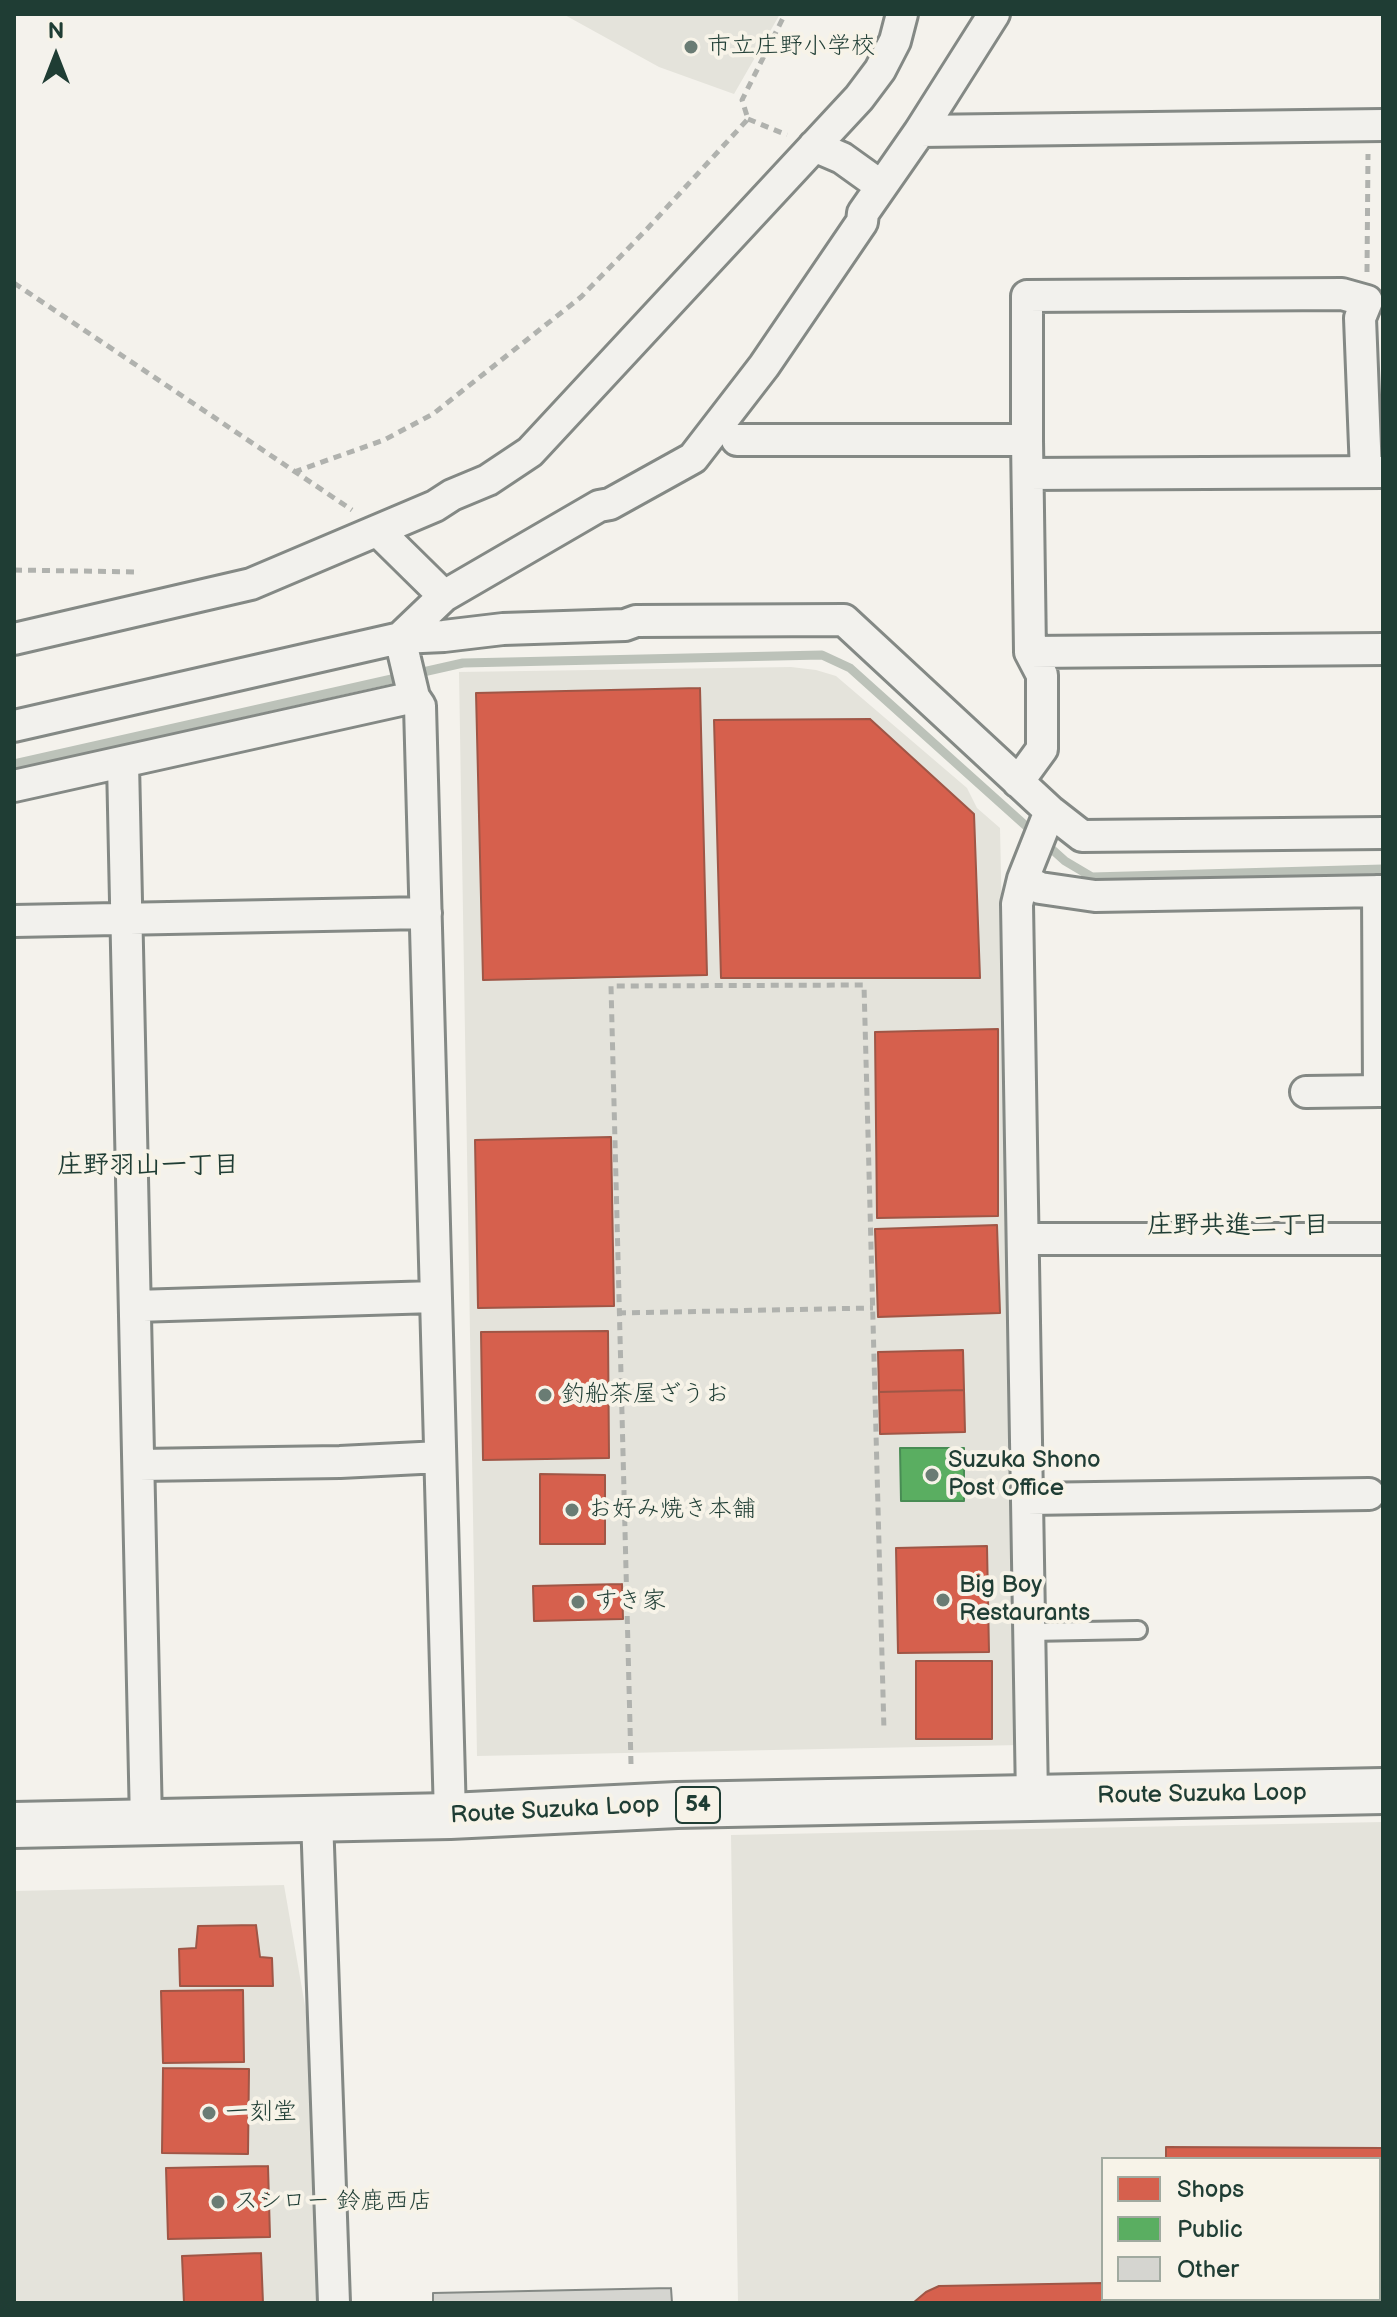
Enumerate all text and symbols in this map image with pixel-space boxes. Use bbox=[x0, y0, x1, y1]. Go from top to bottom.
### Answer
north arrow bbox=[16, 16, 96, 96]
text: N bbox=[48, 18, 64, 45]
place label: 市立庄野小学校 bbox=[707, 33, 875, 61]
marker: 市立庄野小学校 bbox=[682, 38, 700, 56]
district label: 庄野羽山一丁目 bbox=[57, 1150, 239, 1182]
district label: 庄野共進二丁目 bbox=[1147, 1210, 1329, 1242]
place label: 釣船茶屋ざうお bbox=[561, 1381, 729, 1409]
marker: 釣船茶屋ざうお bbox=[536, 1386, 554, 1404]
place label: Suzuka Shono Post Office bbox=[948, 1447, 1101, 1503]
marker: Suzuka Shono Post Office bbox=[923, 1466, 941, 1484]
place label: お好み焼き本舗 bbox=[588, 1496, 756, 1524]
marker: お好み焼き本舗 bbox=[563, 1501, 581, 1519]
place label: Big Boy Restaurants bbox=[959, 1572, 1090, 1628]
place label: すき家 bbox=[594, 1588, 666, 1616]
marker: Big Boy Restaurants bbox=[934, 1591, 952, 1609]
marker: すき家 bbox=[569, 1593, 587, 1611]
street label: Route Suzuka Loop bbox=[1097, 1779, 1307, 1811]
road number: 54 bbox=[676, 1787, 720, 1823]
street label: Route Suzuka Loop bbox=[450, 1791, 660, 1831]
place label: 一刻堂 bbox=[225, 2099, 297, 2127]
marker: 一刻堂 bbox=[200, 2104, 218, 2122]
legend bbox=[1101, 2157, 1381, 2301]
text: Shops bbox=[1177, 2175, 1244, 2204]
place label: スシロー 鈴鹿西店 bbox=[234, 2188, 432, 2216]
marker: スシロー 鈴鹿西店 bbox=[209, 2193, 227, 2211]
text: Public bbox=[1177, 2215, 1243, 2244]
text: Other bbox=[1177, 2255, 1239, 2284]

